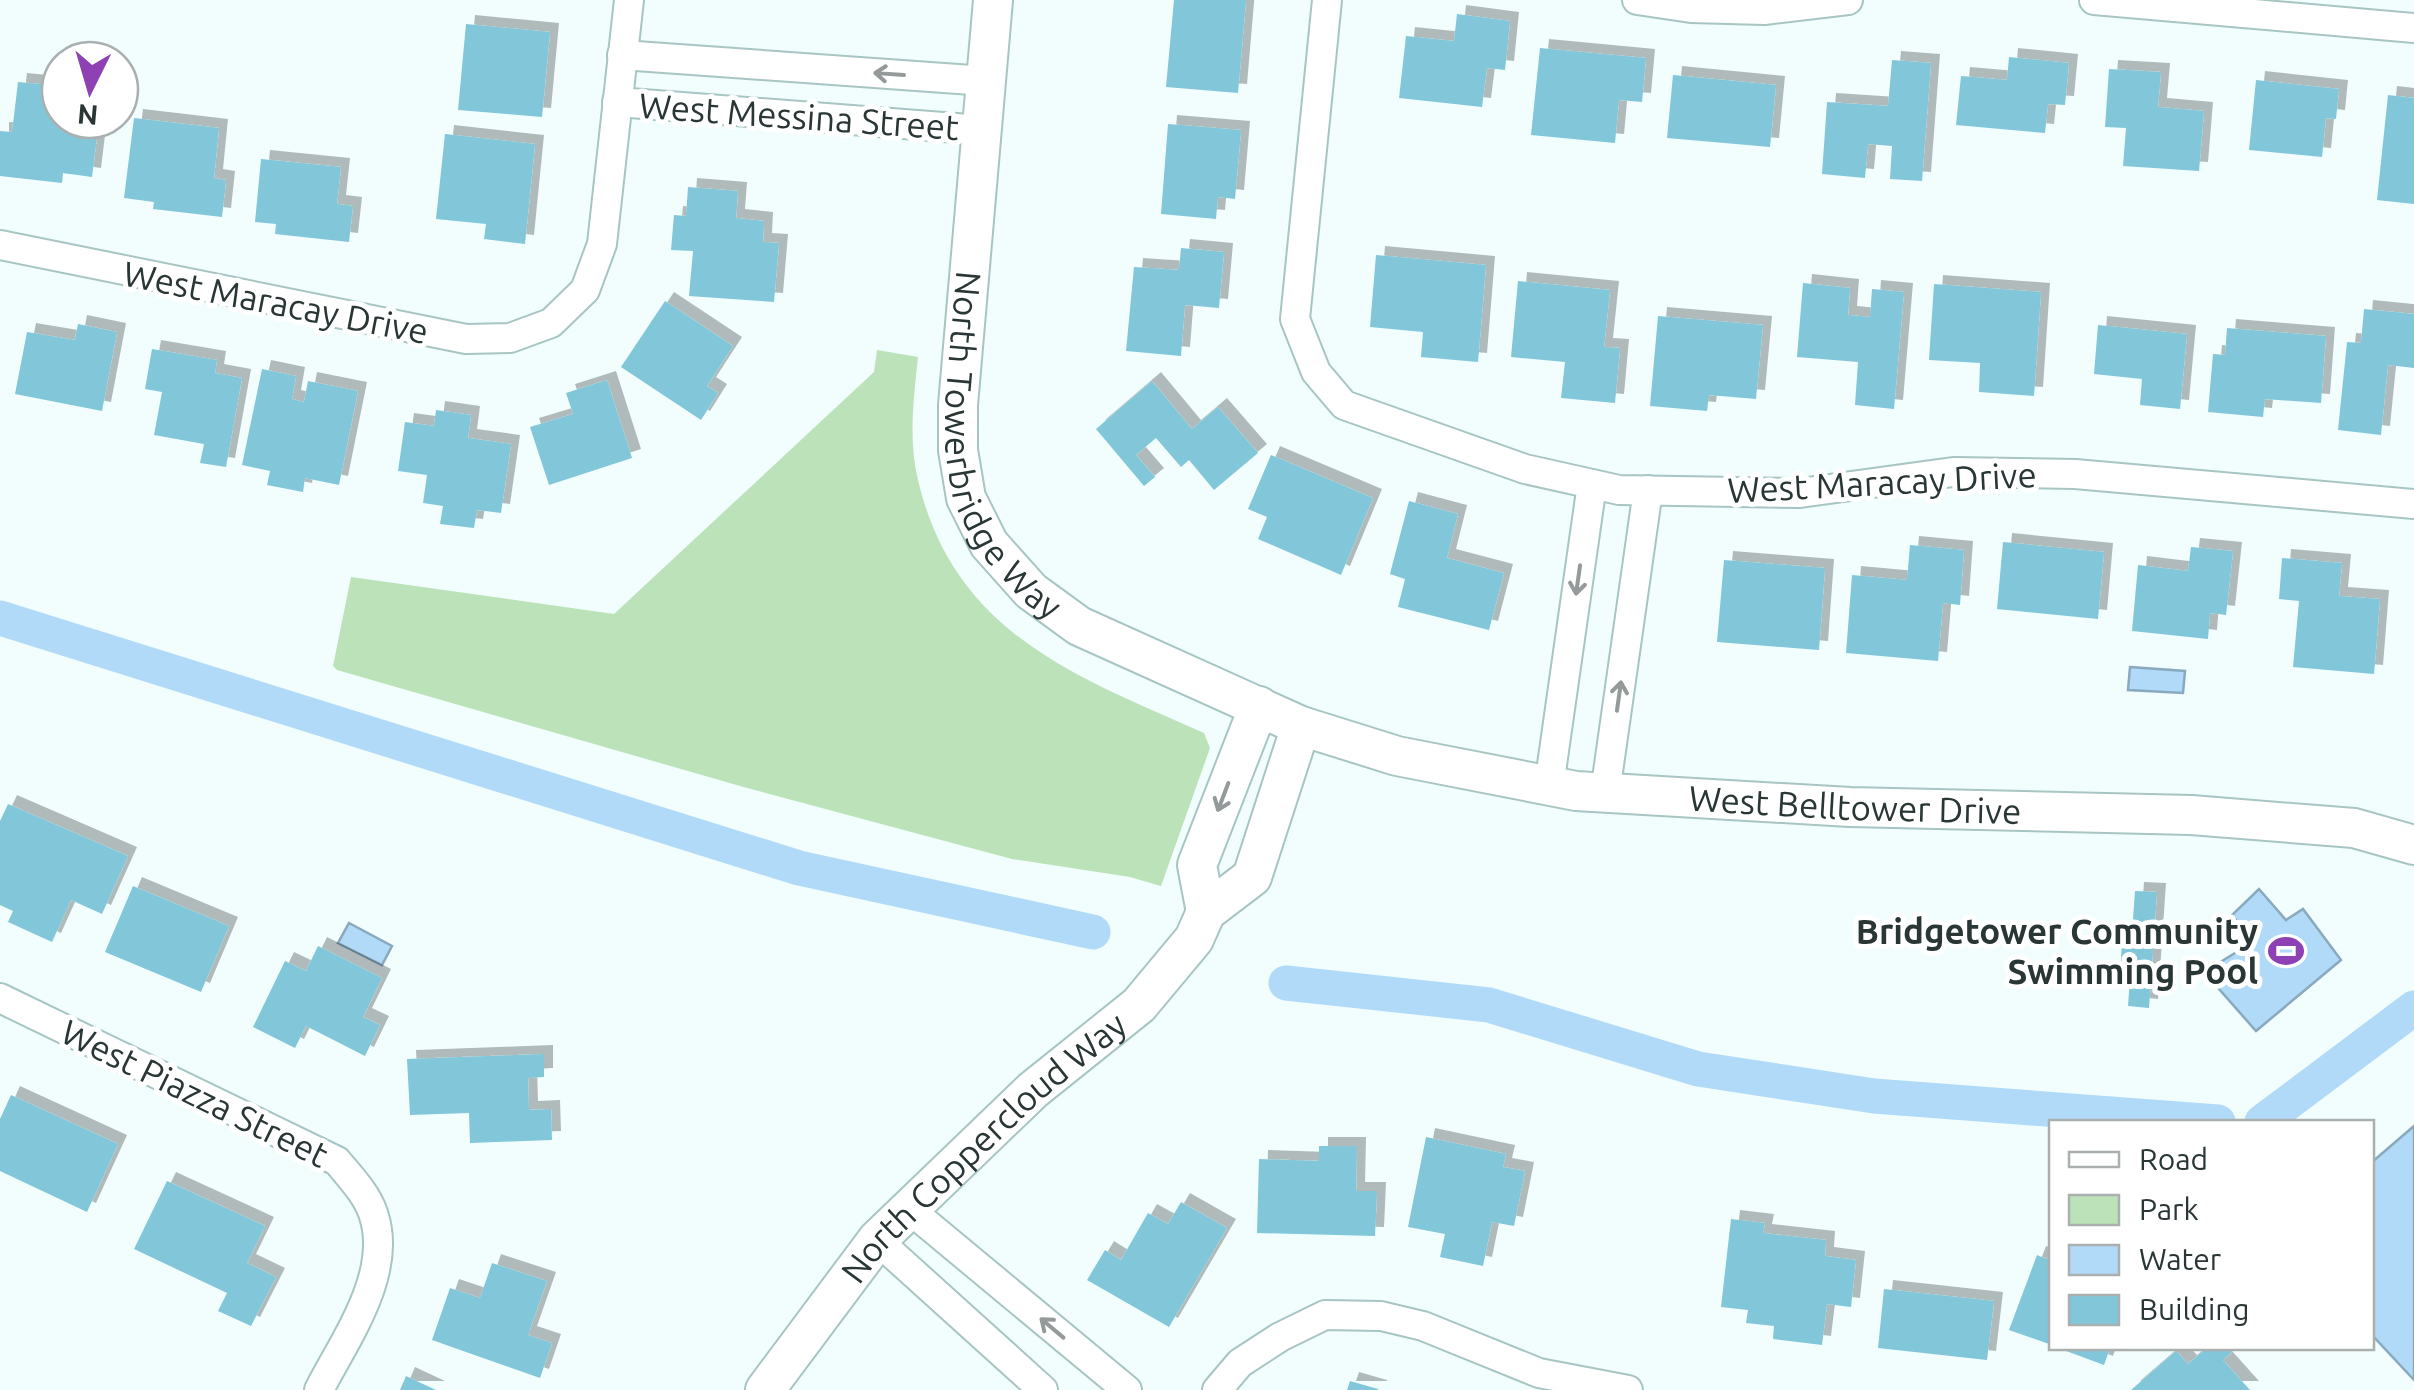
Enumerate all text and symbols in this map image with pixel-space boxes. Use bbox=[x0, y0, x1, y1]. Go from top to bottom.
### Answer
north arrow bbox=[40, 40, 140, 140]
one-way arrow bbox=[873, 64, 905, 83]
street label: West Messina Street bbox=[638, 85, 960, 147]
text: N bbox=[76, 99, 100, 132]
street label: West Maracay Drive bbox=[120, 253, 432, 351]
street label: North Towerbridge Way bbox=[938, 270, 1070, 627]
street label: West Maracay Drive bbox=[1726, 454, 2038, 510]
one-way arrow bbox=[1569, 563, 1587, 596]
one-way arrow bbox=[1610, 681, 1628, 713]
street label: West Belltower Drive bbox=[1688, 778, 2022, 831]
one-way arrow bbox=[1213, 782, 1231, 812]
place label: Bridgetower Community Swimming Pool bbox=[1856, 911, 2258, 991]
sports icon: Bridgetower Community Swimming Pool bbox=[2267, 932, 2305, 970]
street label: North Coppercloud Way bbox=[832, 1004, 1134, 1290]
street label: West Piazza Street bbox=[55, 1011, 335, 1175]
legend bbox=[2049, 1120, 2374, 1350]
text: Road bbox=[2139, 1142, 2208, 1176]
text: Park bbox=[2139, 1192, 2199, 1226]
text: Water bbox=[2139, 1242, 2222, 1276]
text: Building bbox=[2139, 1292, 2250, 1326]
one-way arrow bbox=[1040, 1317, 1065, 1340]

